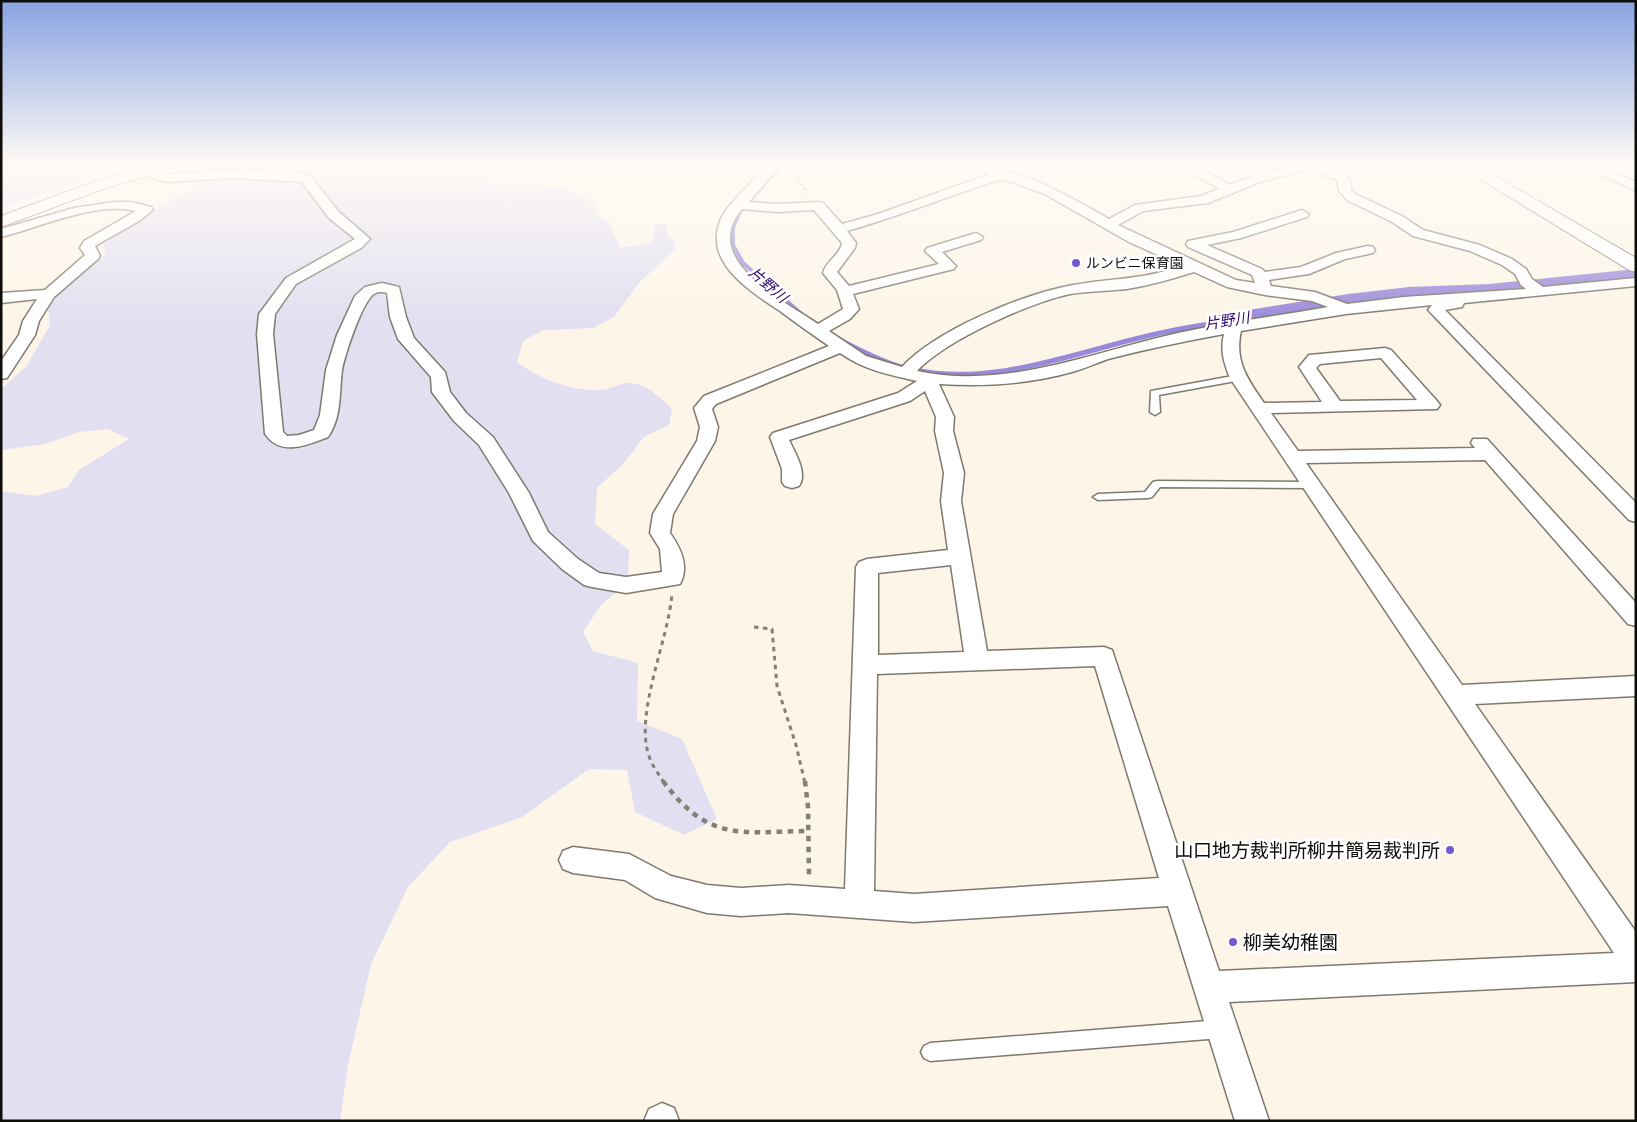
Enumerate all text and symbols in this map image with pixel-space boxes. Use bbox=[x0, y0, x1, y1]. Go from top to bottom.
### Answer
place label: ルンビニ保育園 bbox=[1086, 254, 1184, 272]
marker: ルンビニ保育園 bbox=[1070, 257, 1082, 269]
water label: 片野川 bbox=[745, 263, 793, 308]
water label: 片野川 bbox=[1203, 307, 1253, 333]
place label: 山口地方裁判所柳井簡易裁判所 bbox=[1174, 838, 1440, 862]
marker: 山口地方裁判所柳井簡易裁判所 bbox=[1444, 844, 1456, 856]
place label: 柳美幼稚園 bbox=[1243, 930, 1338, 954]
marker: 柳美幼稚園 bbox=[1227, 936, 1239, 948]

